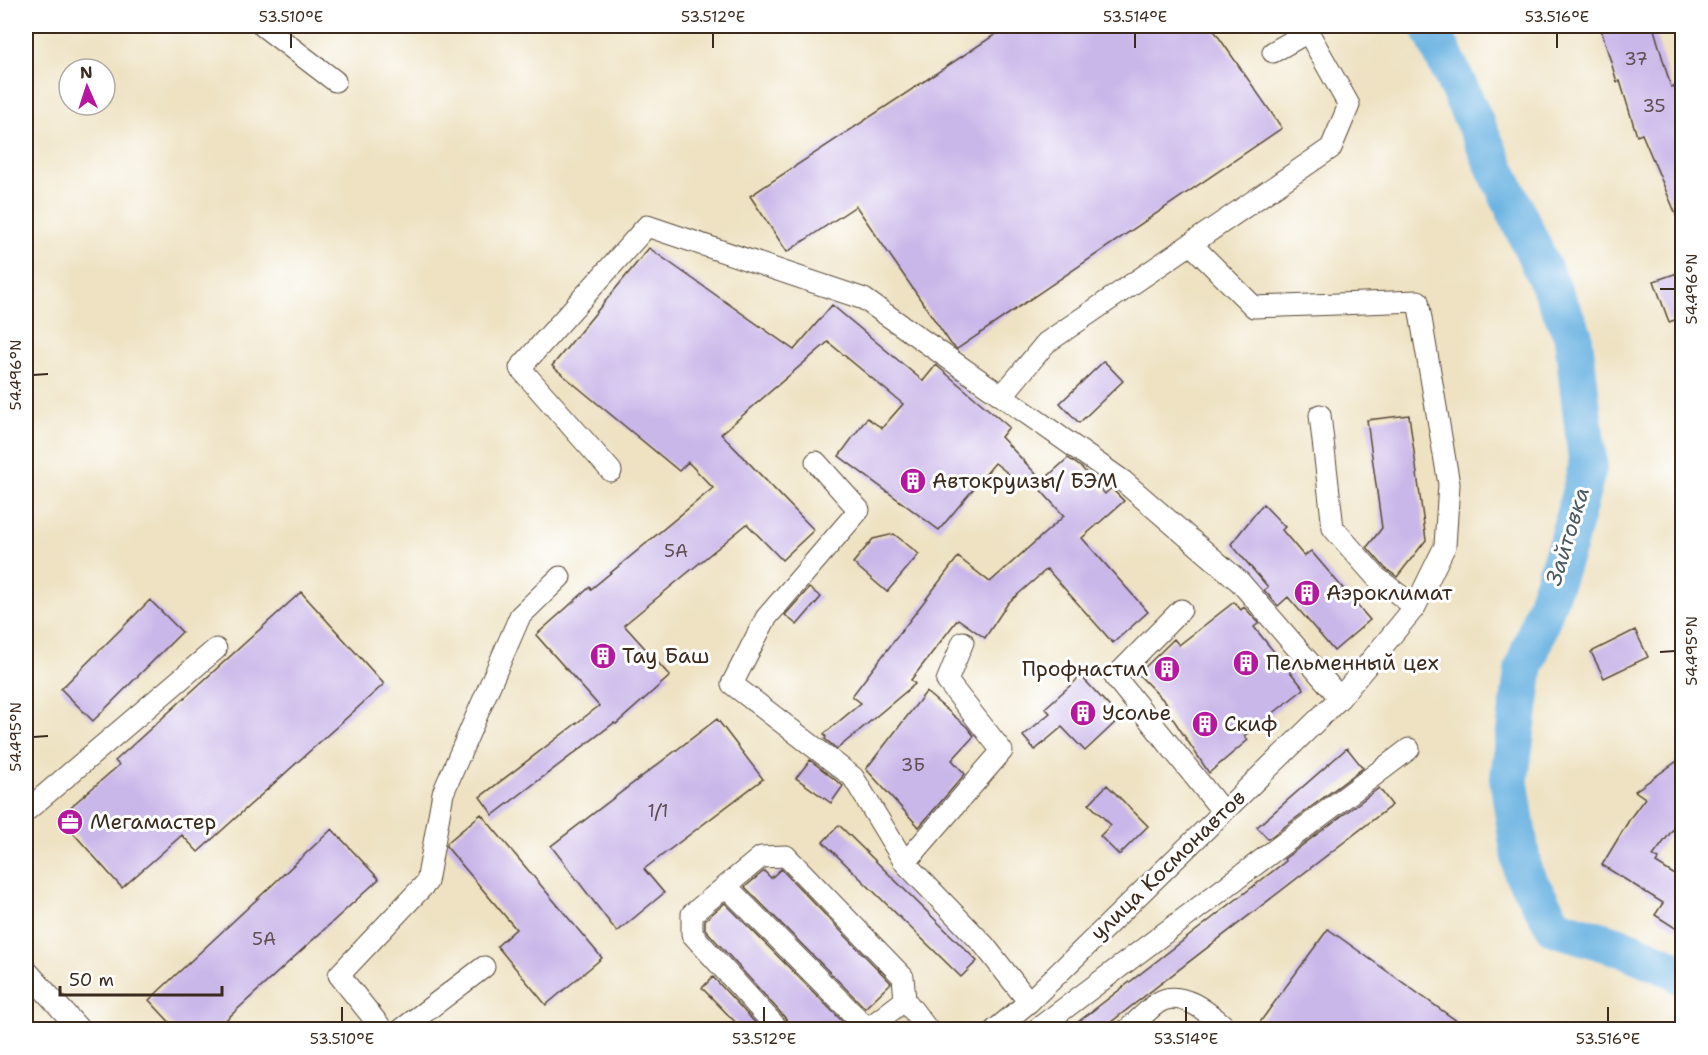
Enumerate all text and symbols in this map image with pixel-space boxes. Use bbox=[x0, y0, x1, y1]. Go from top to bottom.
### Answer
text: 53.510°E bbox=[259, 7, 323, 27]
text: 53.512°E bbox=[681, 7, 745, 27]
text: 53.514°E bbox=[1103, 7, 1167, 27]
text: 53.516°E bbox=[1525, 7, 1589, 27]
house number: 37 bbox=[1624, 47, 1648, 71]
north arrow bbox=[57, 57, 117, 117]
text: N bbox=[79, 62, 93, 83]
house number: 35 bbox=[1642, 94, 1666, 118]
text: 54.496°N bbox=[1682, 254, 1702, 324]
text: 54.496°N bbox=[6, 340, 26, 410]
building icon: Автокруизы/ БЭМ bbox=[898, 466, 928, 496]
place label: Автокруизы/ БЭМ bbox=[932, 467, 1118, 495]
water label: Зайтовка bbox=[1539, 483, 1596, 589]
house number: 5А bbox=[664, 539, 688, 563]
building icon: Аэроклимат bbox=[1292, 578, 1322, 608]
place label: Аэроклимат bbox=[1326, 579, 1453, 607]
text: 54.495°N bbox=[1682, 616, 1702, 686]
building icon: Тау Баш bbox=[588, 641, 618, 671]
place label: Тау Баш bbox=[622, 642, 709, 670]
building icon: Пельменный цех bbox=[1231, 648, 1261, 678]
place label: Пельменный цех bbox=[1266, 649, 1439, 677]
building icon: Профнастил bbox=[1152, 654, 1182, 684]
place label: Профнастил bbox=[1022, 655, 1148, 683]
building icon: Усолье bbox=[1068, 698, 1098, 728]
place label: Усолье bbox=[1102, 699, 1171, 727]
text: 54.495°N bbox=[6, 702, 26, 772]
building icon: Скиф bbox=[1190, 709, 1220, 739]
place label: Скиф bbox=[1224, 710, 1277, 738]
house number: 3Б bbox=[901, 753, 925, 777]
street label: улица Космонавтов bbox=[1084, 784, 1252, 946]
house number: 1/1 bbox=[648, 799, 668, 823]
office icon: Мегамастер bbox=[55, 807, 85, 837]
place label: Мегамастер bbox=[90, 808, 216, 836]
house number: 5А bbox=[252, 927, 276, 951]
scale bar bbox=[60, 959, 222, 997]
text: 50 m bbox=[69, 968, 114, 992]
text: 53.510°E bbox=[310, 1029, 374, 1049]
text: 53.512°E bbox=[732, 1029, 796, 1049]
text: 53.514°E bbox=[1154, 1029, 1218, 1049]
text: 53.516°E bbox=[1576, 1029, 1640, 1049]

